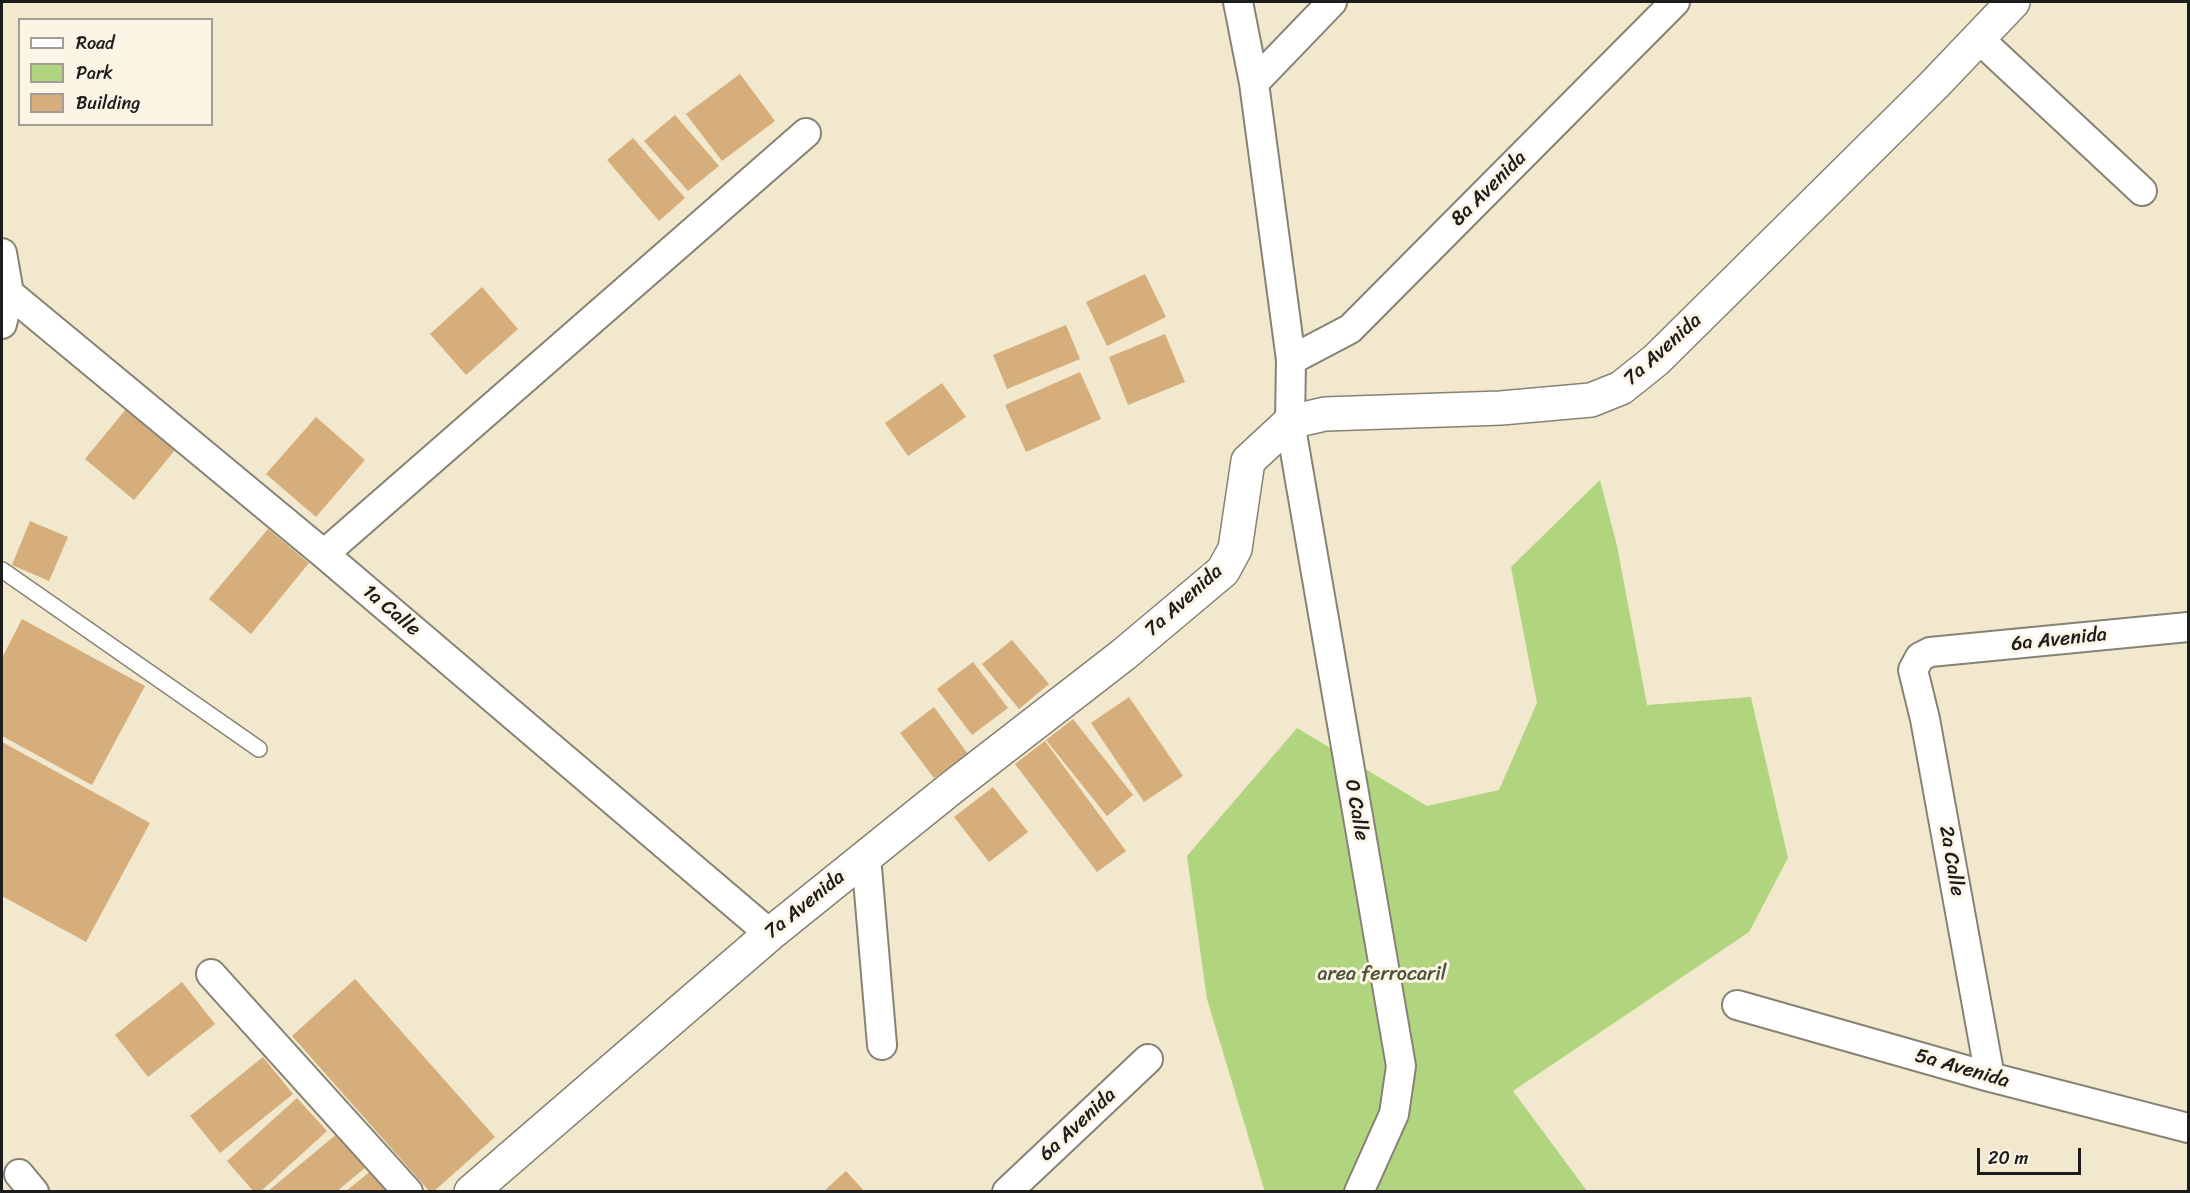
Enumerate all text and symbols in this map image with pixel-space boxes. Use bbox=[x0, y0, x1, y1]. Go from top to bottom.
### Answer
legend bbox=[18, 18, 213, 126]
text: Road bbox=[76, 27, 115, 59]
text: Park bbox=[76, 57, 113, 89]
text: Building bbox=[76, 87, 140, 119]
street label: 8a Avenida bbox=[1446, 146, 1532, 232]
street label: 7a Avenida bbox=[1619, 309, 1707, 391]
street label: 7a Avenida bbox=[1140, 560, 1228, 642]
street label: 1a Calle bbox=[357, 580, 425, 642]
street label: 6a Avenida bbox=[2010, 623, 2108, 657]
street label: 0 Calle bbox=[1339, 777, 1373, 843]
street label: 2a Calle bbox=[1933, 824, 1969, 898]
street label: 7a Avenida bbox=[760, 865, 850, 945]
park label: area ferrocaril bbox=[1318, 963, 1446, 987]
street label: 5a Avenida bbox=[1912, 1044, 2012, 1094]
street label: 6a Avenida bbox=[1035, 1083, 1121, 1167]
scale bar bbox=[1980, 1136, 2084, 1174]
text: 20 m bbox=[1988, 1142, 2028, 1174]

